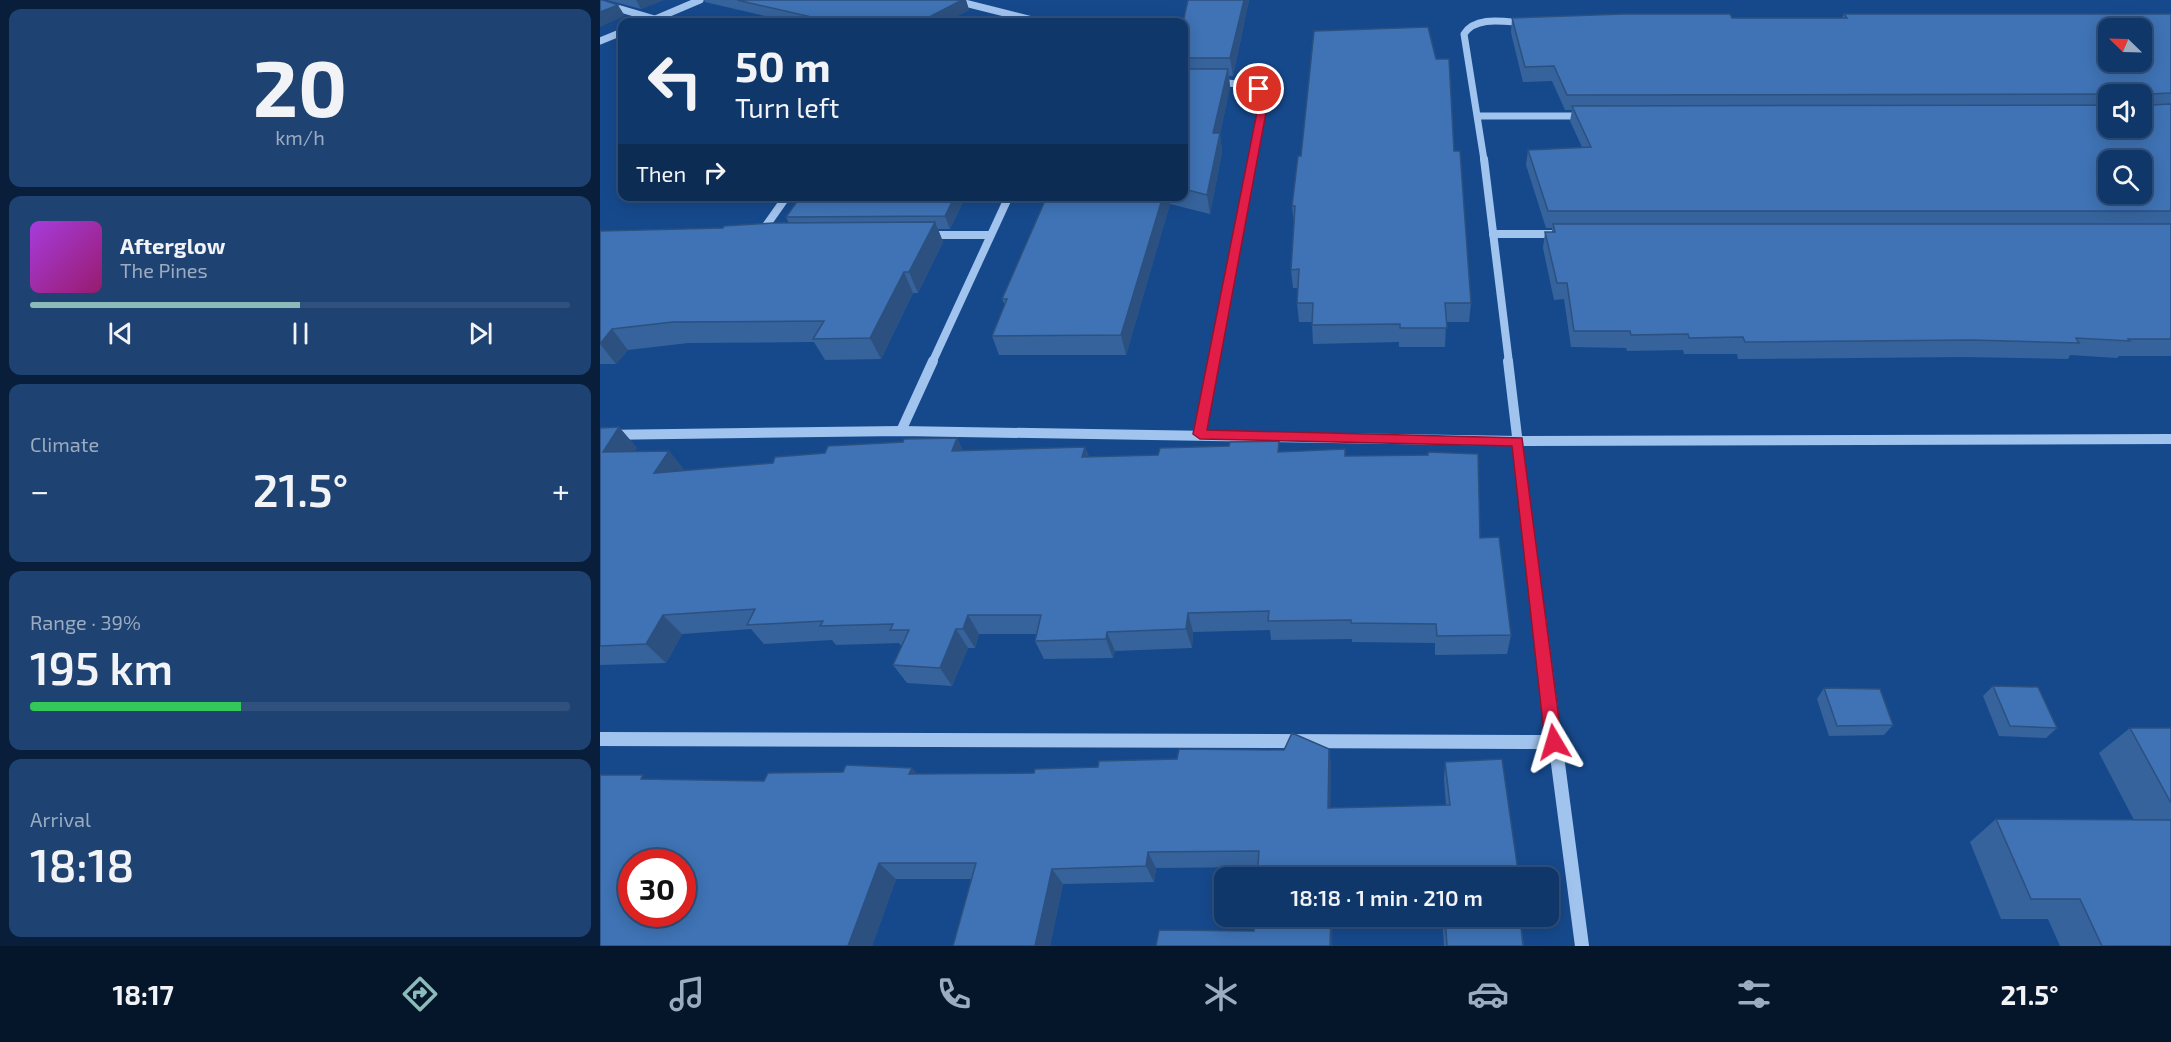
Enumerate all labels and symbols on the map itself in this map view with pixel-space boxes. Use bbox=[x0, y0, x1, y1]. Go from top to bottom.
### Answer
north arrow bbox=[2098, 18, 2152, 72]
pin bbox=[1233, 63, 1284, 114]
position arrow bbox=[1522, 710, 1586, 774]
speed limit sign: 30 bbox=[618, 849, 696, 927]

